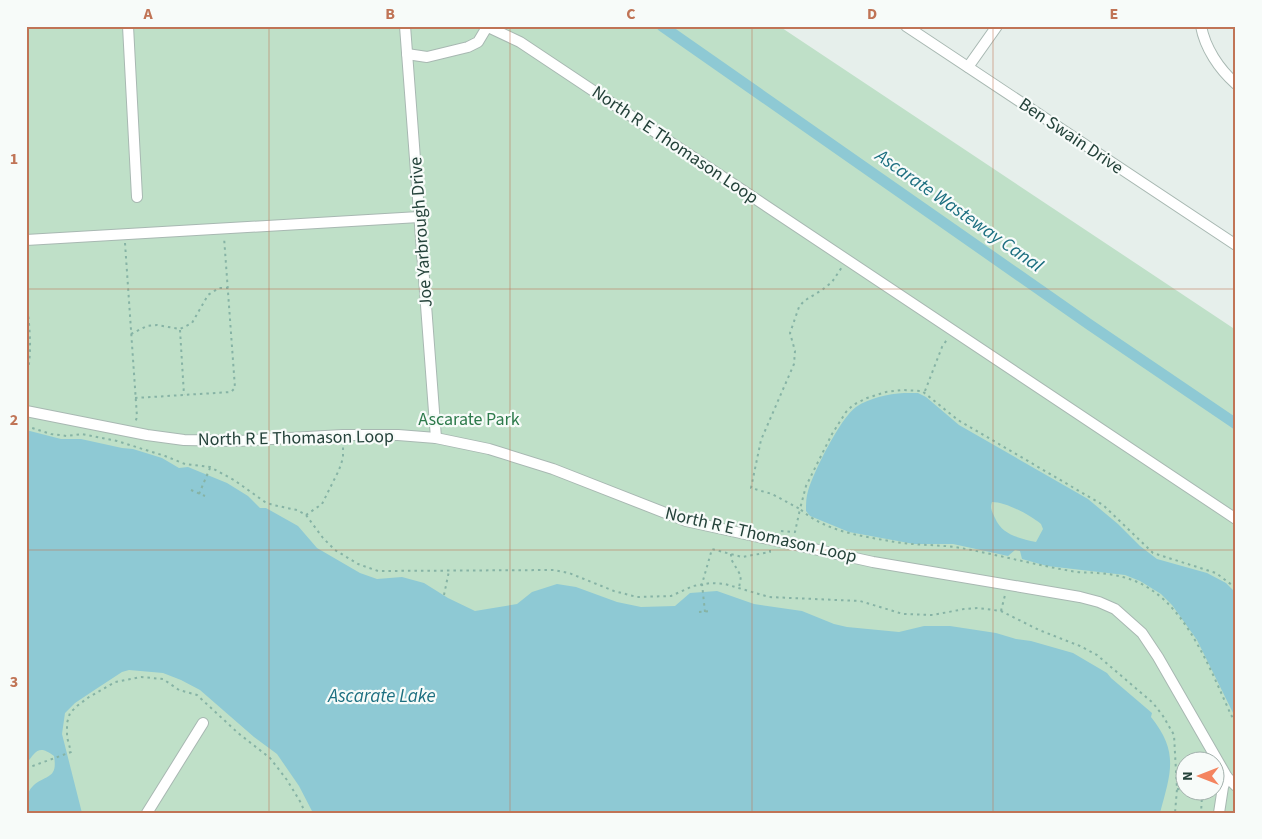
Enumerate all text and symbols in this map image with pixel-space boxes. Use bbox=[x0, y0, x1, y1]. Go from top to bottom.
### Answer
text: A bbox=[142, 3, 153, 25]
text: B bbox=[385, 3, 395, 25]
text: C bbox=[626, 3, 636, 25]
text: D bbox=[867, 3, 877, 25]
text: E bbox=[1110, 3, 1118, 25]
street label: North R E Thomason Loop bbox=[587, 80, 763, 210]
street label: Ben Swain Drive bbox=[1014, 92, 1128, 180]
water label: Ascarate Wasteway Canal bbox=[869, 142, 1049, 279]
text: 1 bbox=[10, 148, 18, 170]
street label: Joe Yarbrough Drive bbox=[403, 156, 439, 308]
park label: Ascarate Park bbox=[418, 407, 520, 432]
text: 2 bbox=[10, 409, 18, 431]
street label: North R E Thomason Loop bbox=[198, 424, 394, 452]
street label: North R E Thomason Loop bbox=[663, 501, 859, 569]
text: 3 bbox=[10, 671, 18, 693]
water label: Ascarate Lake bbox=[327, 683, 436, 710]
north arrow bbox=[1174, 752, 1224, 802]
text: N bbox=[1178, 771, 1198, 781]

